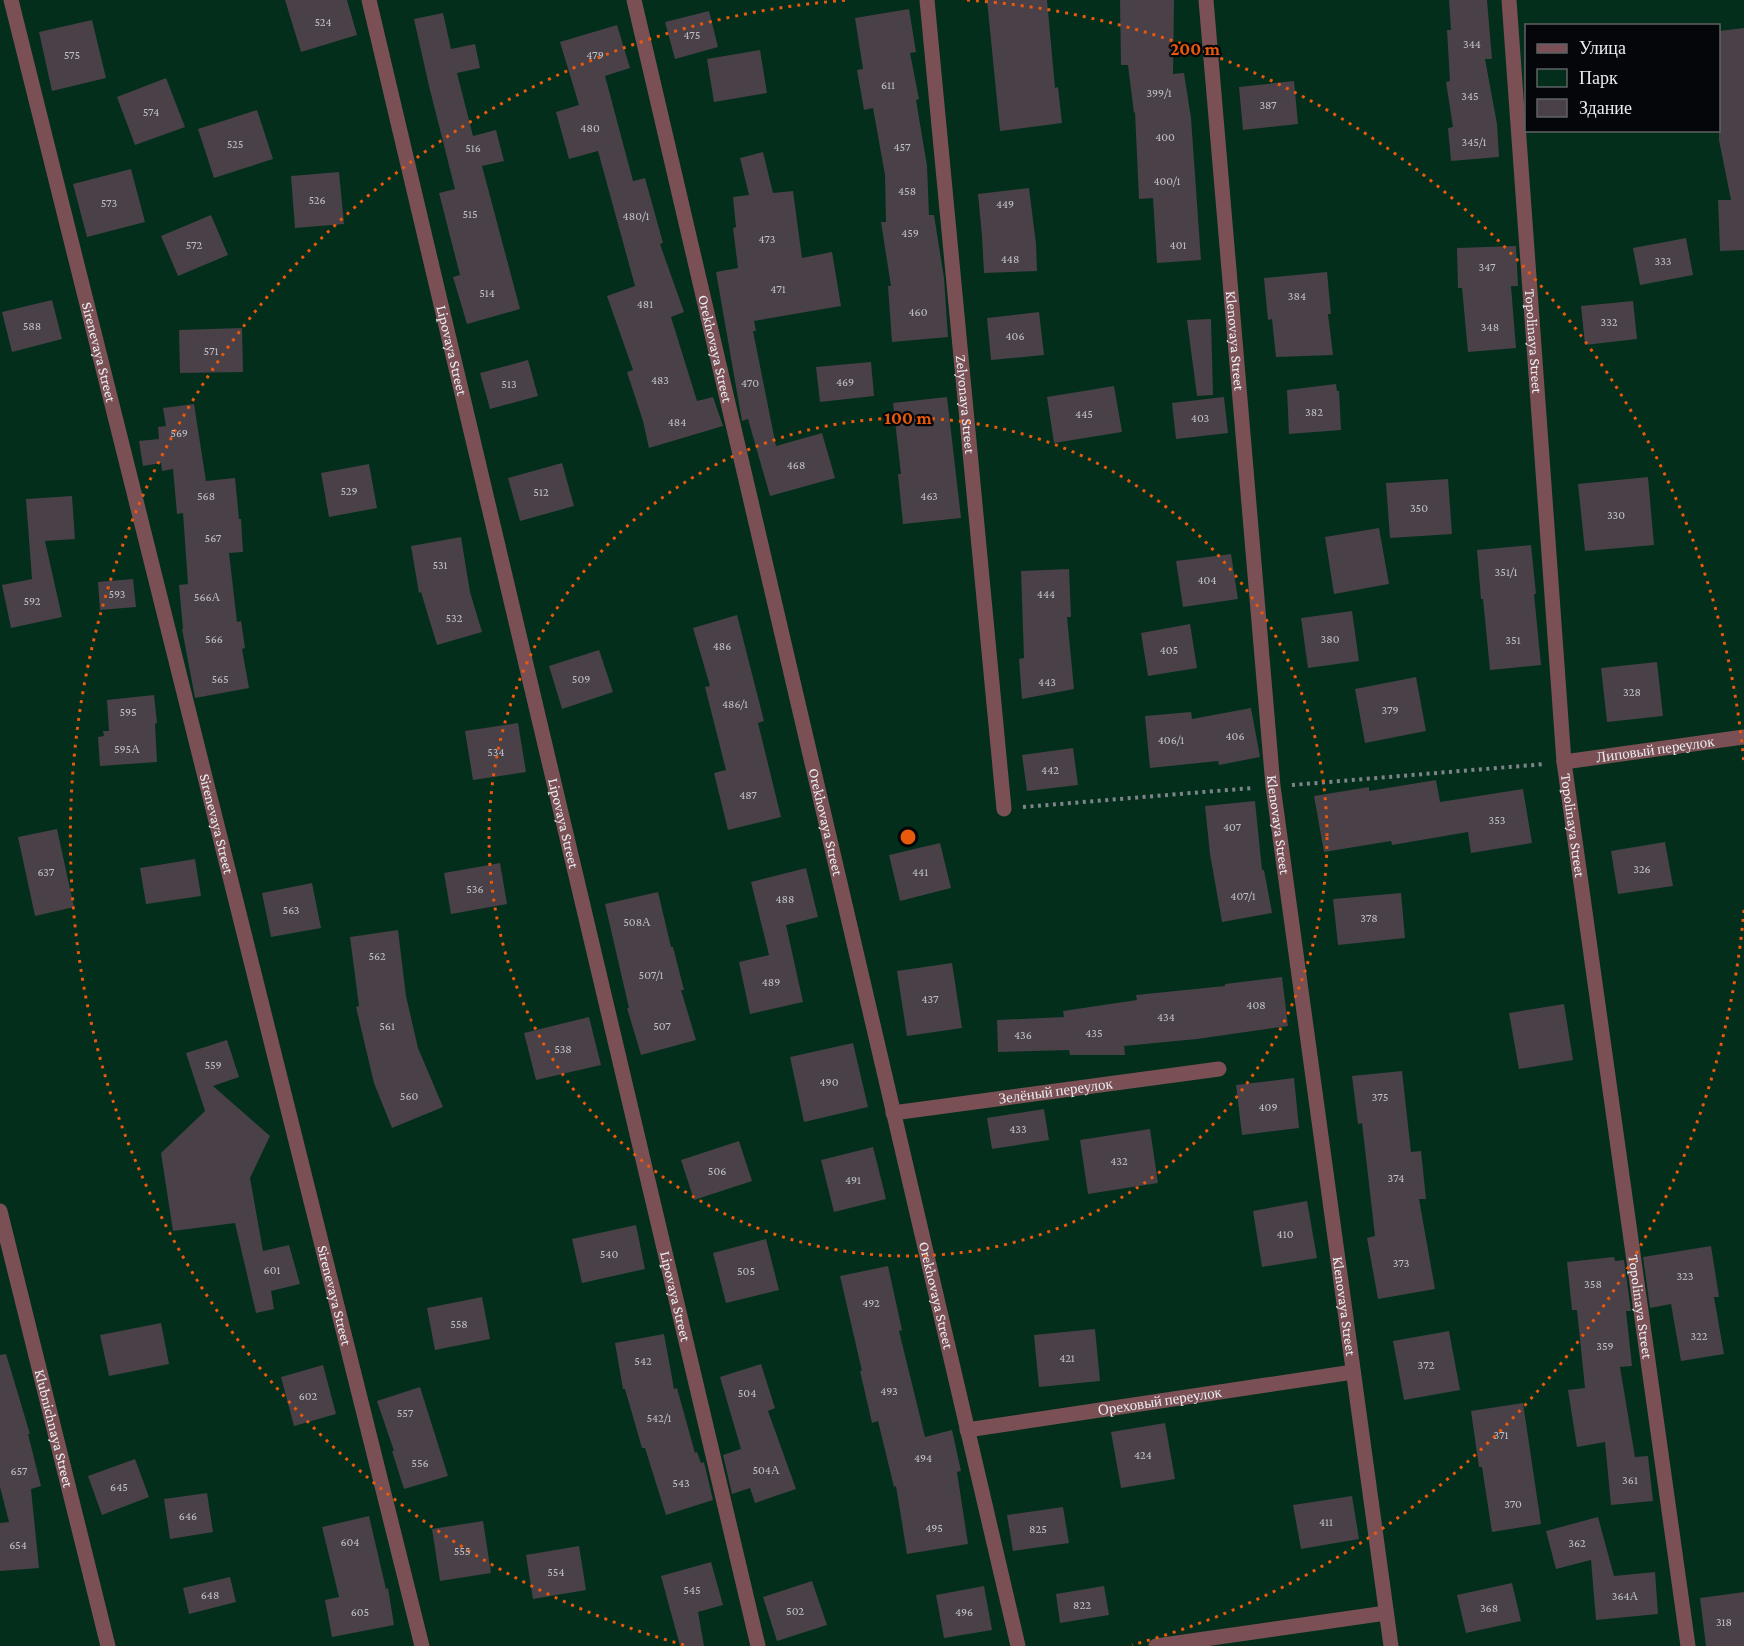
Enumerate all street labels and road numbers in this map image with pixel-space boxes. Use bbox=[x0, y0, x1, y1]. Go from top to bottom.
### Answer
street label: Topolinaya Street bbox=[1522, 288, 1545, 395]
street label: Klenovaya Street bbox=[1223, 290, 1247, 392]
street label: Orekhovaya Street bbox=[695, 293, 736, 405]
street label: Sirenevaya Street bbox=[79, 300, 119, 405]
street label: Lipovaya Street bbox=[433, 304, 470, 398]
street label: Zelyonaya Street bbox=[953, 354, 978, 455]
street label: Липовый переулок bbox=[1595, 733, 1716, 765]
street label: Orekhovaya Street bbox=[805, 767, 846, 878]
street label: Sirenevaya Street bbox=[196, 772, 237, 876]
street label: Topolinaya Street bbox=[1558, 772, 1588, 879]
street label: Klenovaya Street bbox=[1264, 774, 1293, 876]
street label: Lipovaya Street bbox=[545, 777, 582, 871]
street label: Зелёный переулок bbox=[997, 1075, 1114, 1107]
street label: Orekhovaya Street bbox=[916, 1240, 957, 1351]
street label: Sirenevaya Street bbox=[314, 1244, 355, 1348]
street label: Lipovaya Street bbox=[657, 1250, 694, 1344]
street label: Topolinaya Street bbox=[1625, 1254, 1656, 1361]
street label: Klenovaya Street bbox=[1330, 1256, 1359, 1358]
street label: Klubnichnaya Street bbox=[32, 1368, 77, 1490]
street label: Ореховый переулок bbox=[1097, 1384, 1223, 1418]

